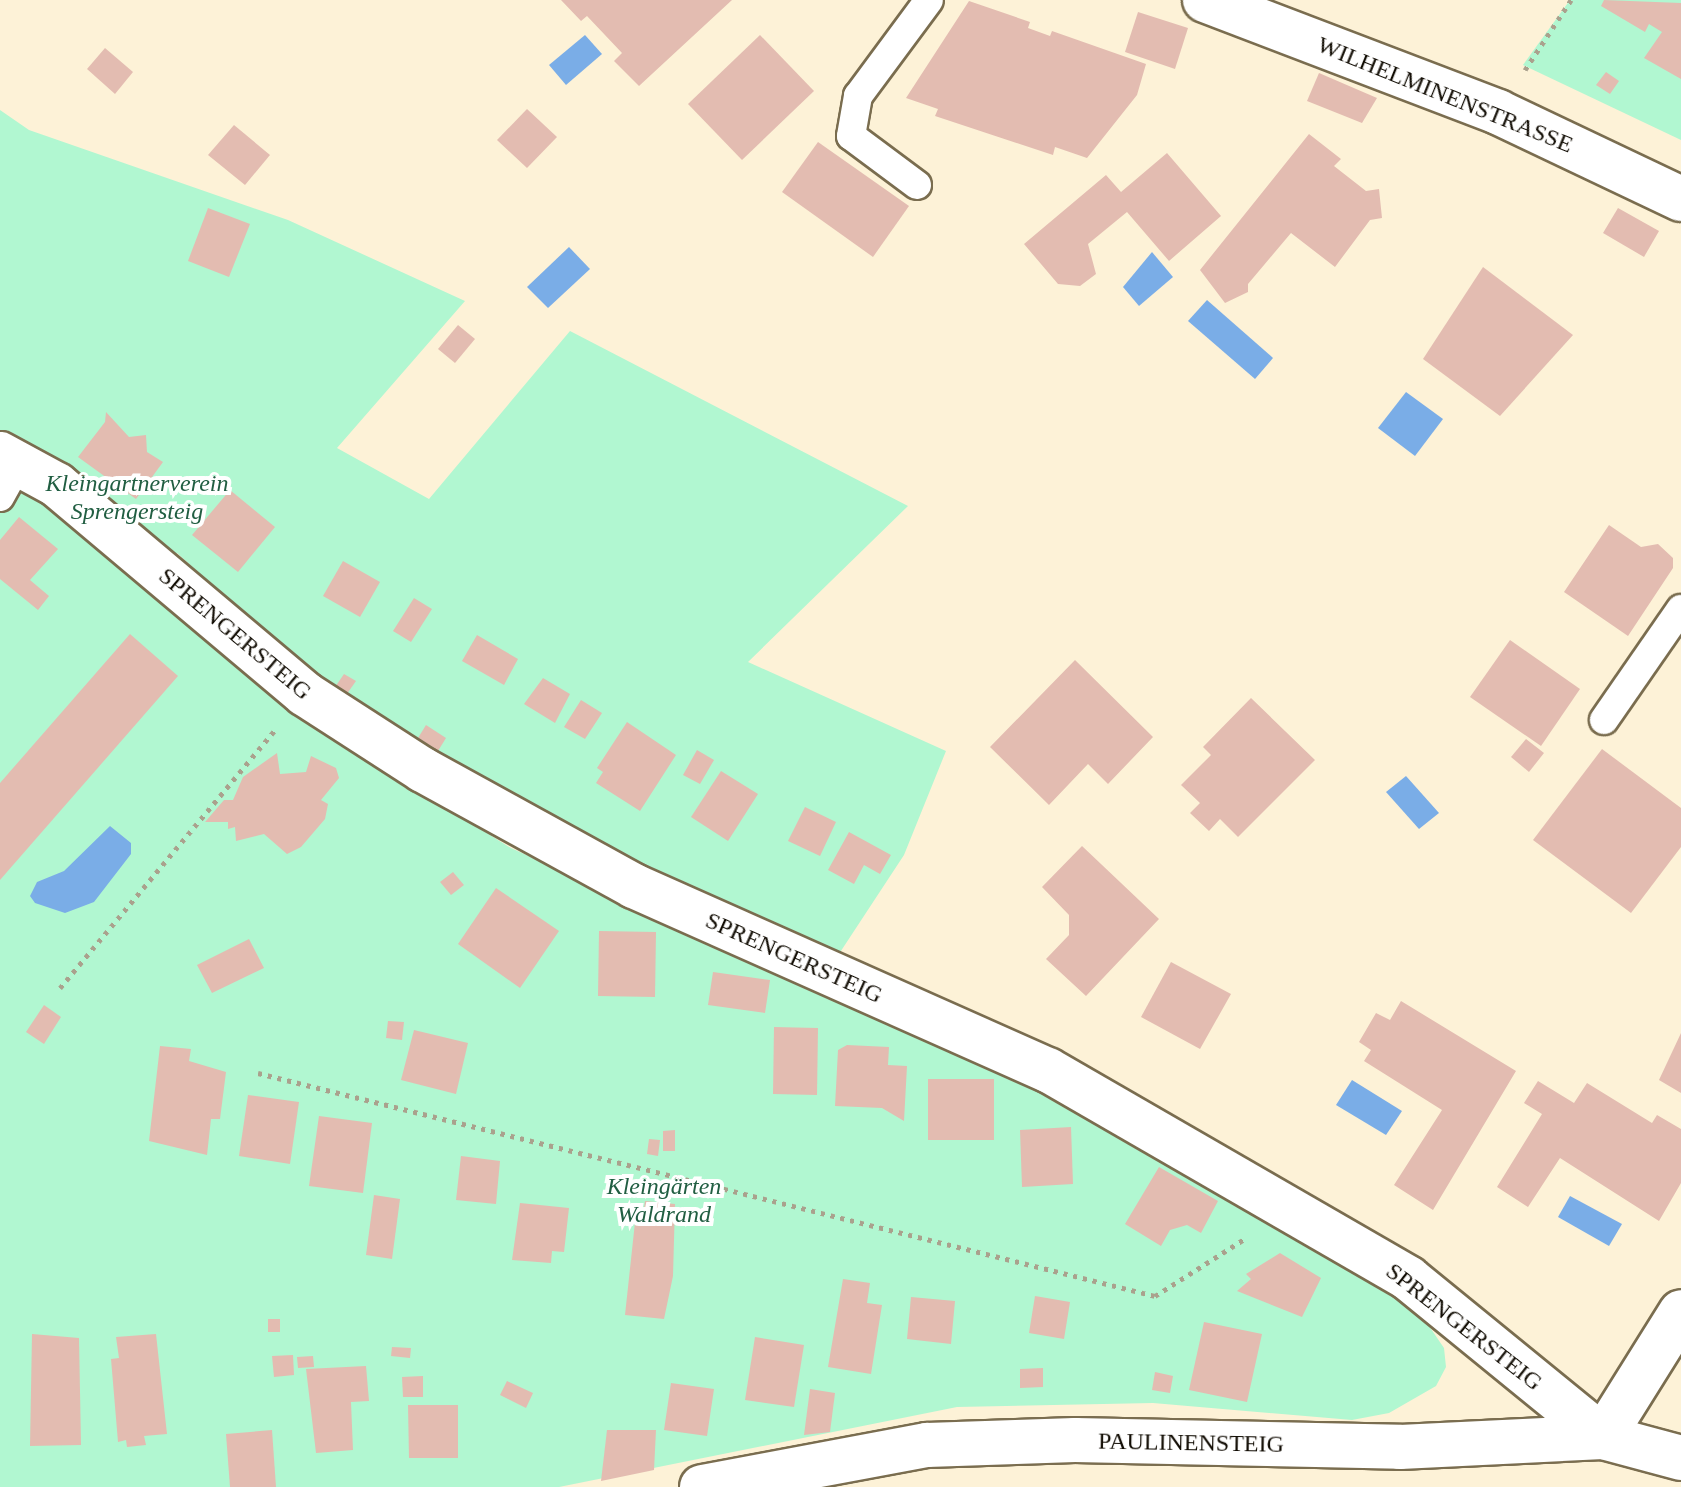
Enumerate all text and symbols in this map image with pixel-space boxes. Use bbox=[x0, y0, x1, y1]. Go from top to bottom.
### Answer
street label: WILHELMINENSTRASSE bbox=[1313, 30, 1577, 160]
park label: Kleingartnerverein Sprengersteig bbox=[45, 470, 229, 526]
street label: SPRENGERSTEIG bbox=[153, 562, 317, 706]
street label: SPRENGERSTEIG bbox=[701, 906, 887, 1010]
park label: Kleingärten Waldrand bbox=[607, 1173, 721, 1229]
street label: SPRENGERSTEIG bbox=[1380, 1257, 1548, 1397]
street label: PAULINENSTEIG bbox=[1098, 1427, 1284, 1459]

